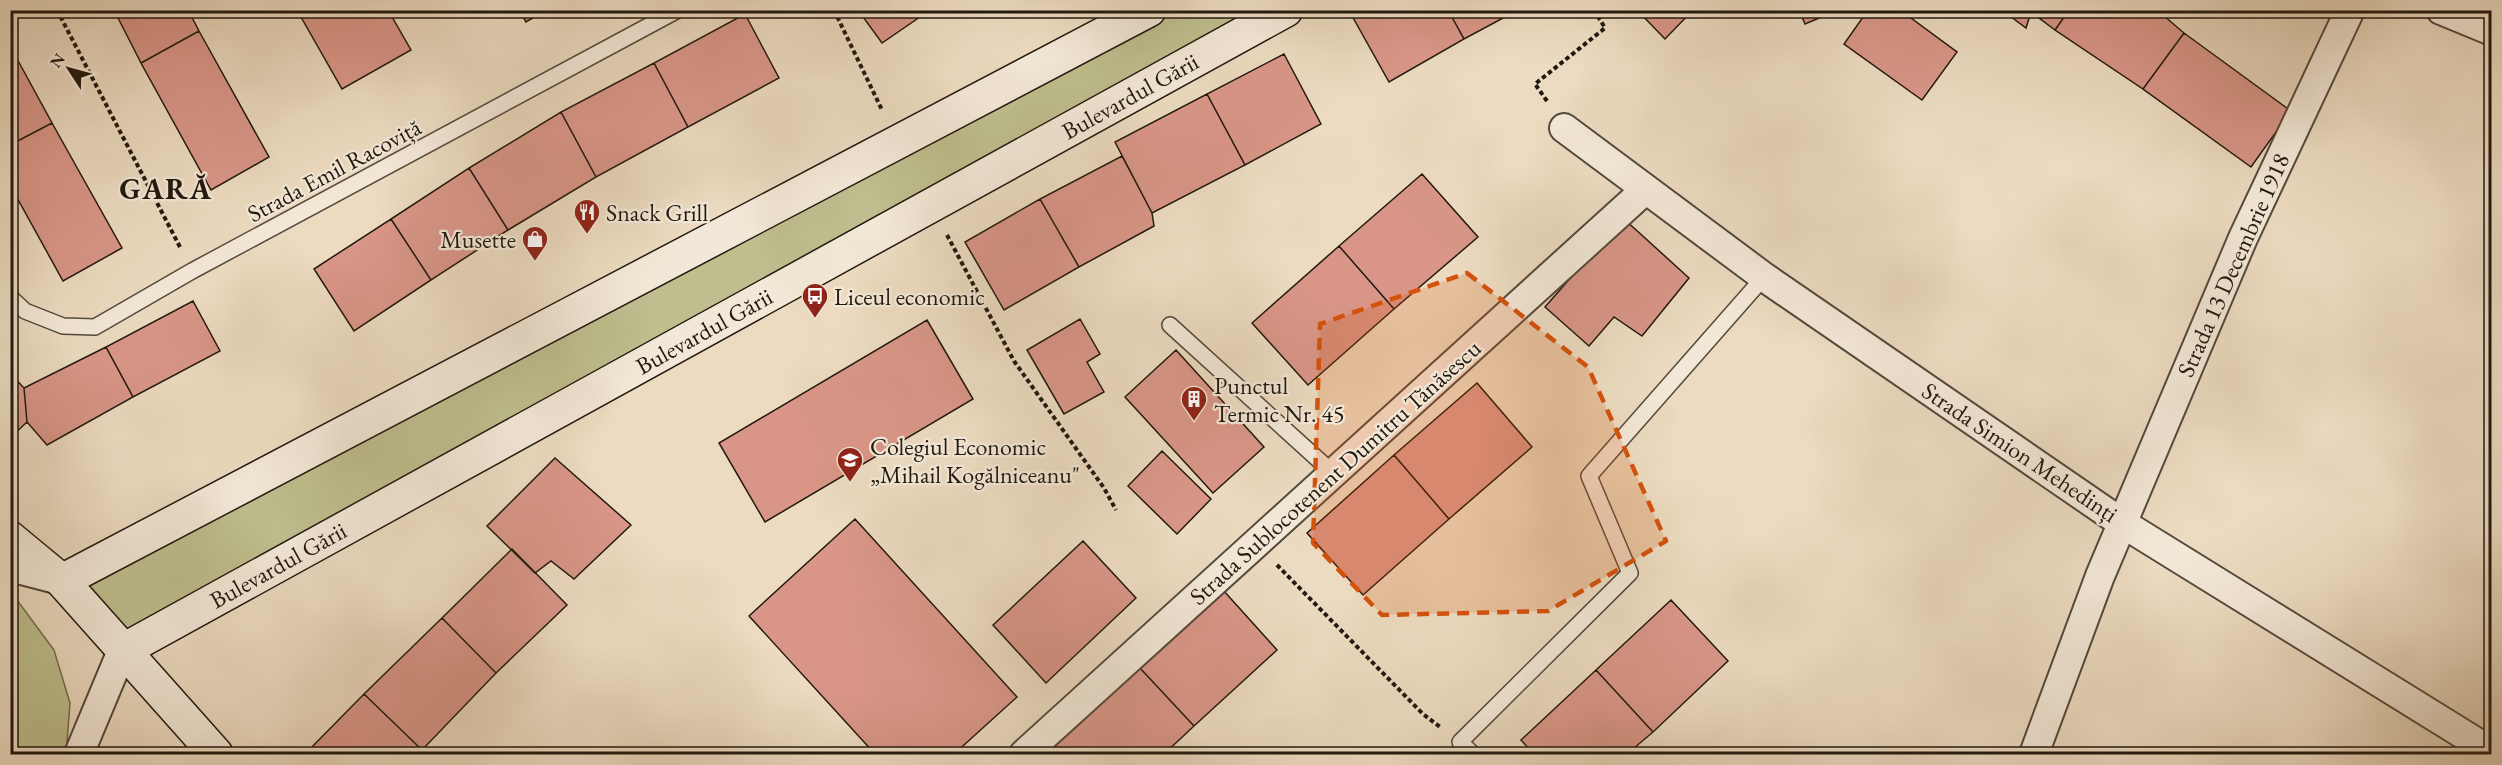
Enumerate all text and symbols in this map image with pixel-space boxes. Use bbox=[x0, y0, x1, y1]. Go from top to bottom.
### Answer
north arrow bbox=[39, 39, 99, 99]
street label: Bulevardul Gării bbox=[1056, 46, 1204, 146]
text: N bbox=[45, 49, 70, 72]
street label: Strada Emil Racoviță bbox=[242, 111, 427, 229]
street label: Strada 13 Decembrie 1918 bbox=[2170, 148, 2296, 382]
district label: GARĂ bbox=[119, 169, 213, 208]
restaurant icon: Snack Grill bbox=[572, 197, 602, 235]
place label: Snack Grill bbox=[606, 197, 708, 228]
place label: Musette bbox=[440, 224, 516, 255]
shop icon: Musette bbox=[520, 224, 550, 262]
street label: Bulevardul Gării bbox=[630, 281, 778, 381]
bus stop icon: Liceul economic bbox=[800, 281, 830, 319]
place label: Liceul economic bbox=[834, 281, 985, 312]
street label: Strada Sublocotenent Dumitru Tănăsescu bbox=[1183, 332, 1488, 611]
place label: Punctul Termic Nr. 45 bbox=[1214, 370, 1344, 429]
street label: Strada Simion Mehedinți bbox=[1916, 375, 2124, 529]
building icon: Punctul Termic Nr. 45 bbox=[1179, 384, 1209, 422]
place label: Colegiul Economic „Mihail Kogălniceanu" bbox=[870, 431, 1080, 490]
school or university icon: Colegiul Economic „Mihail Kogălniceanu" bbox=[835, 445, 865, 483]
street label: Bulevardul Gării bbox=[204, 515, 352, 615]

